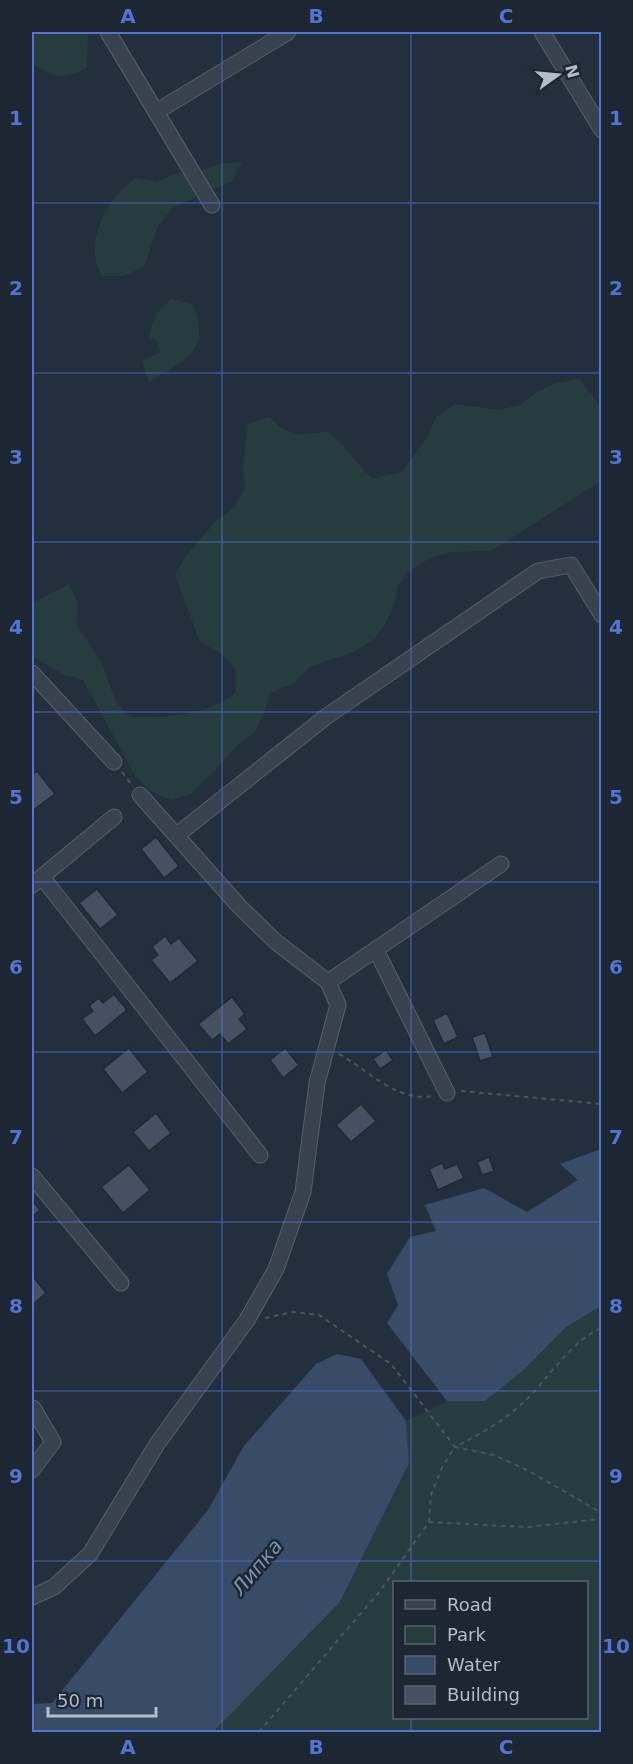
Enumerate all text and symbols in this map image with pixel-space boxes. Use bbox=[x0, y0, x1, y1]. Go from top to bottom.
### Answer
text: A bbox=[120, 4, 136, 28]
text: B bbox=[308, 4, 324, 28]
text: C bbox=[499, 4, 513, 28]
north arrow bbox=[528, 45, 588, 105]
text: N bbox=[561, 62, 583, 80]
text: 1 bbox=[9, 106, 23, 130]
text: 1 bbox=[609, 106, 623, 130]
text: 2 bbox=[9, 276, 23, 300]
text: 2 bbox=[609, 276, 623, 300]
text: 3 bbox=[9, 445, 23, 469]
text: 3 bbox=[609, 445, 623, 469]
text: 4 bbox=[9, 615, 23, 639]
text: 4 bbox=[609, 615, 623, 639]
text: 5 bbox=[9, 785, 23, 809]
text: 5 bbox=[609, 785, 623, 809]
text: 6 bbox=[9, 955, 23, 979]
text: 6 bbox=[609, 955, 623, 979]
text: 7 bbox=[9, 1125, 23, 1149]
text: 7 bbox=[609, 1125, 623, 1149]
text: 8 bbox=[9, 1294, 23, 1318]
text: 8 bbox=[609, 1294, 623, 1318]
text: 9 bbox=[9, 1464, 23, 1488]
text: 9 bbox=[609, 1464, 623, 1488]
water label: Липка bbox=[226, 1534, 287, 1601]
legend bbox=[393, 1581, 588, 1719]
text: Road bbox=[447, 1594, 492, 1615]
text: Park bbox=[447, 1624, 486, 1645]
text: 10 bbox=[2, 1634, 30, 1658]
text: 10 bbox=[602, 1634, 630, 1658]
text: Water bbox=[447, 1654, 501, 1675]
scale bar bbox=[48, 1680, 156, 1718]
text: Building bbox=[447, 1684, 520, 1705]
text: 50 m bbox=[57, 1690, 103, 1711]
text: A bbox=[120, 1735, 136, 1759]
text: B bbox=[308, 1735, 324, 1759]
text: C bbox=[499, 1735, 513, 1759]

